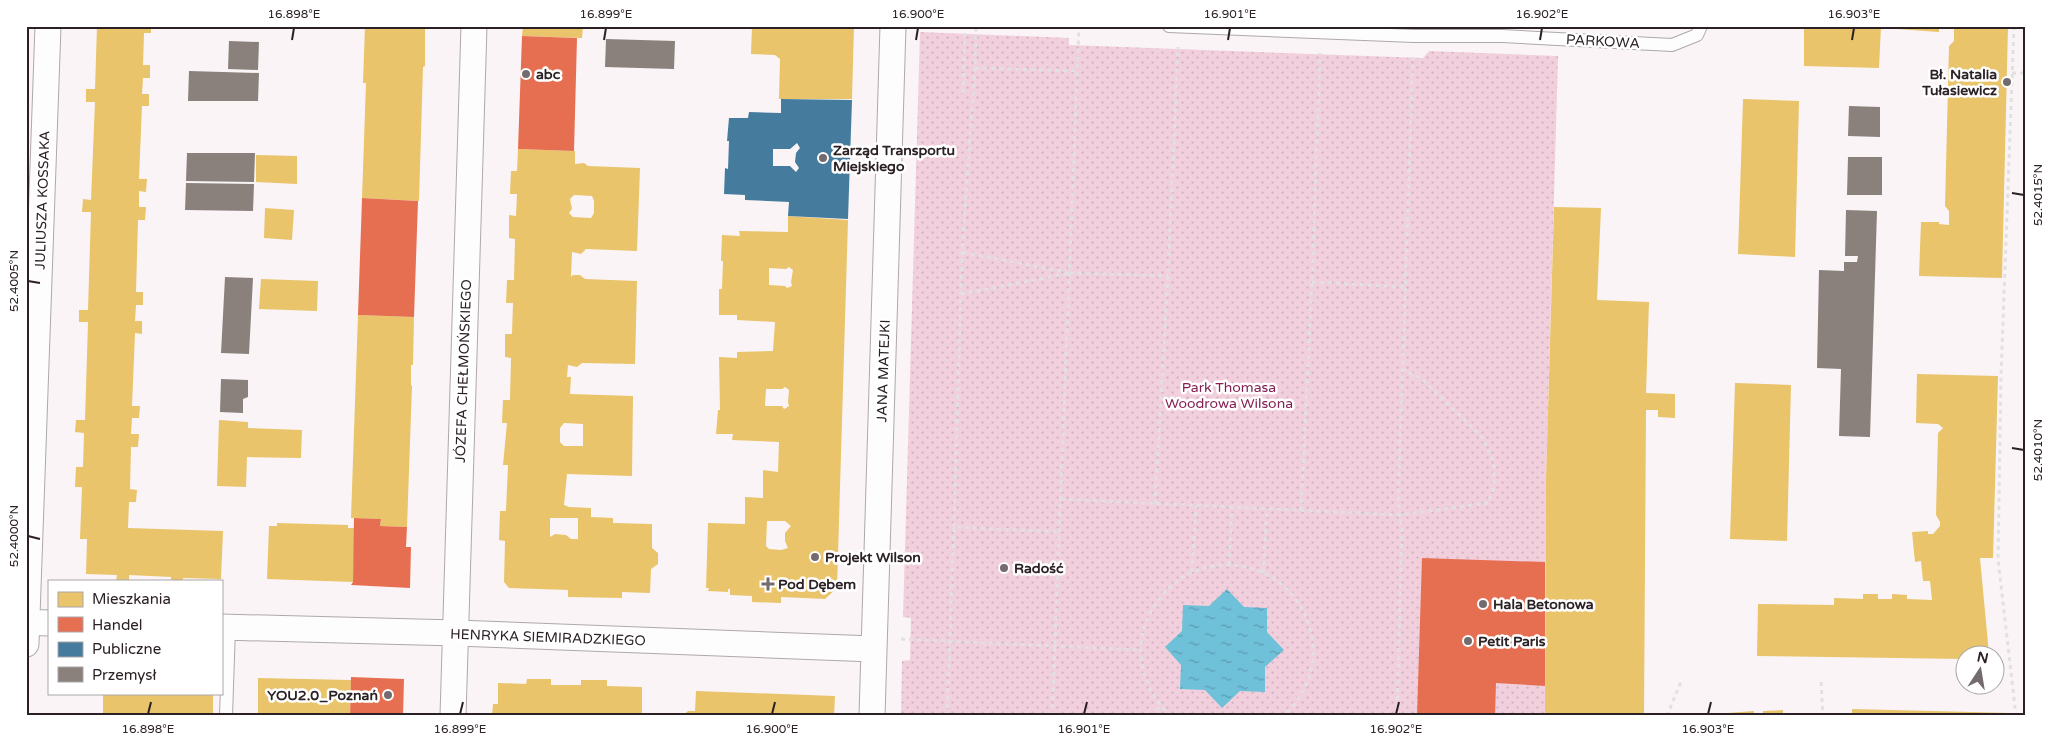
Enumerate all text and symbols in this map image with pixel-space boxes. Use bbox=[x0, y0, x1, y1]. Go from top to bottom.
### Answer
text: 16.898°E bbox=[268, 7, 321, 21]
text: 16.899°E bbox=[580, 7, 633, 21]
text: 16.900°E bbox=[892, 7, 945, 21]
text: 16.901°E bbox=[1204, 7, 1257, 21]
text: 16.902°E bbox=[1516, 7, 1569, 21]
text: 16.903°E bbox=[1828, 7, 1881, 21]
street label: PARKOWA bbox=[1566, 31, 1640, 52]
place label: abc bbox=[536, 66, 561, 83]
place label: Bł. Natalia Tułasiewicz bbox=[1921, 66, 1997, 99]
marker: abc bbox=[520, 68, 532, 80]
marker: Bł. Natalia Tułasiewicz bbox=[2001, 76, 2013, 88]
street label: JULIUSZA KOSSAKA bbox=[32, 130, 53, 270]
place label: Zarząd Transportu Miejskiego bbox=[833, 142, 955, 175]
marker: Zarząd Transportu Miejskiego bbox=[817, 152, 829, 164]
text: 52.4015°N bbox=[2031, 164, 2045, 226]
text: 52.4005°N bbox=[7, 250, 21, 312]
street label: JÓZEFA CHEŁMOŃSKIEGO bbox=[452, 279, 475, 463]
street label: JANA MATEJKI bbox=[873, 319, 894, 423]
park label: Park Thomasa Woodrowa Wilsona bbox=[1165, 379, 1293, 412]
text: 52.4010°N bbox=[2031, 419, 2045, 481]
text: 52.4000°N bbox=[7, 505, 21, 567]
place label: Projekt Wilson bbox=[825, 549, 921, 566]
marker: Projekt Wilson bbox=[809, 551, 821, 563]
place label: Radość bbox=[1014, 560, 1064, 577]
marker: Radość bbox=[998, 562, 1010, 574]
place label: Pod Dębem bbox=[778, 576, 856, 593]
marker: Pod Dębem bbox=[762, 578, 774, 590]
legend bbox=[48, 580, 222, 694]
text: Mieszkania bbox=[92, 590, 171, 608]
place label: Hala Betonowa bbox=[1493, 596, 1594, 613]
marker: Hala Betonowa bbox=[1477, 598, 1489, 610]
text: Handel bbox=[92, 616, 143, 634]
street label: HENRYKA SIEMIRADZKIEGO bbox=[450, 626, 646, 649]
place label: Petit Paris bbox=[1478, 633, 1546, 650]
marker: Petit Paris bbox=[1462, 635, 1474, 647]
text: Publiczne bbox=[92, 640, 161, 658]
north arrow bbox=[1954, 644, 2004, 694]
text: N bbox=[1975, 648, 1990, 667]
text: Przemysł bbox=[92, 666, 157, 684]
place label: YOU2.0_Poznań bbox=[267, 687, 378, 704]
marker: YOU2.0_Poznań bbox=[382, 689, 394, 701]
text: 16.898°E bbox=[122, 722, 175, 736]
text: 16.899°E bbox=[434, 722, 487, 736]
text: 16.900°E bbox=[746, 722, 799, 736]
text: 16.901°E bbox=[1058, 722, 1111, 736]
text: 16.902°E bbox=[1370, 722, 1423, 736]
text: 16.903°E bbox=[1682, 722, 1735, 736]

